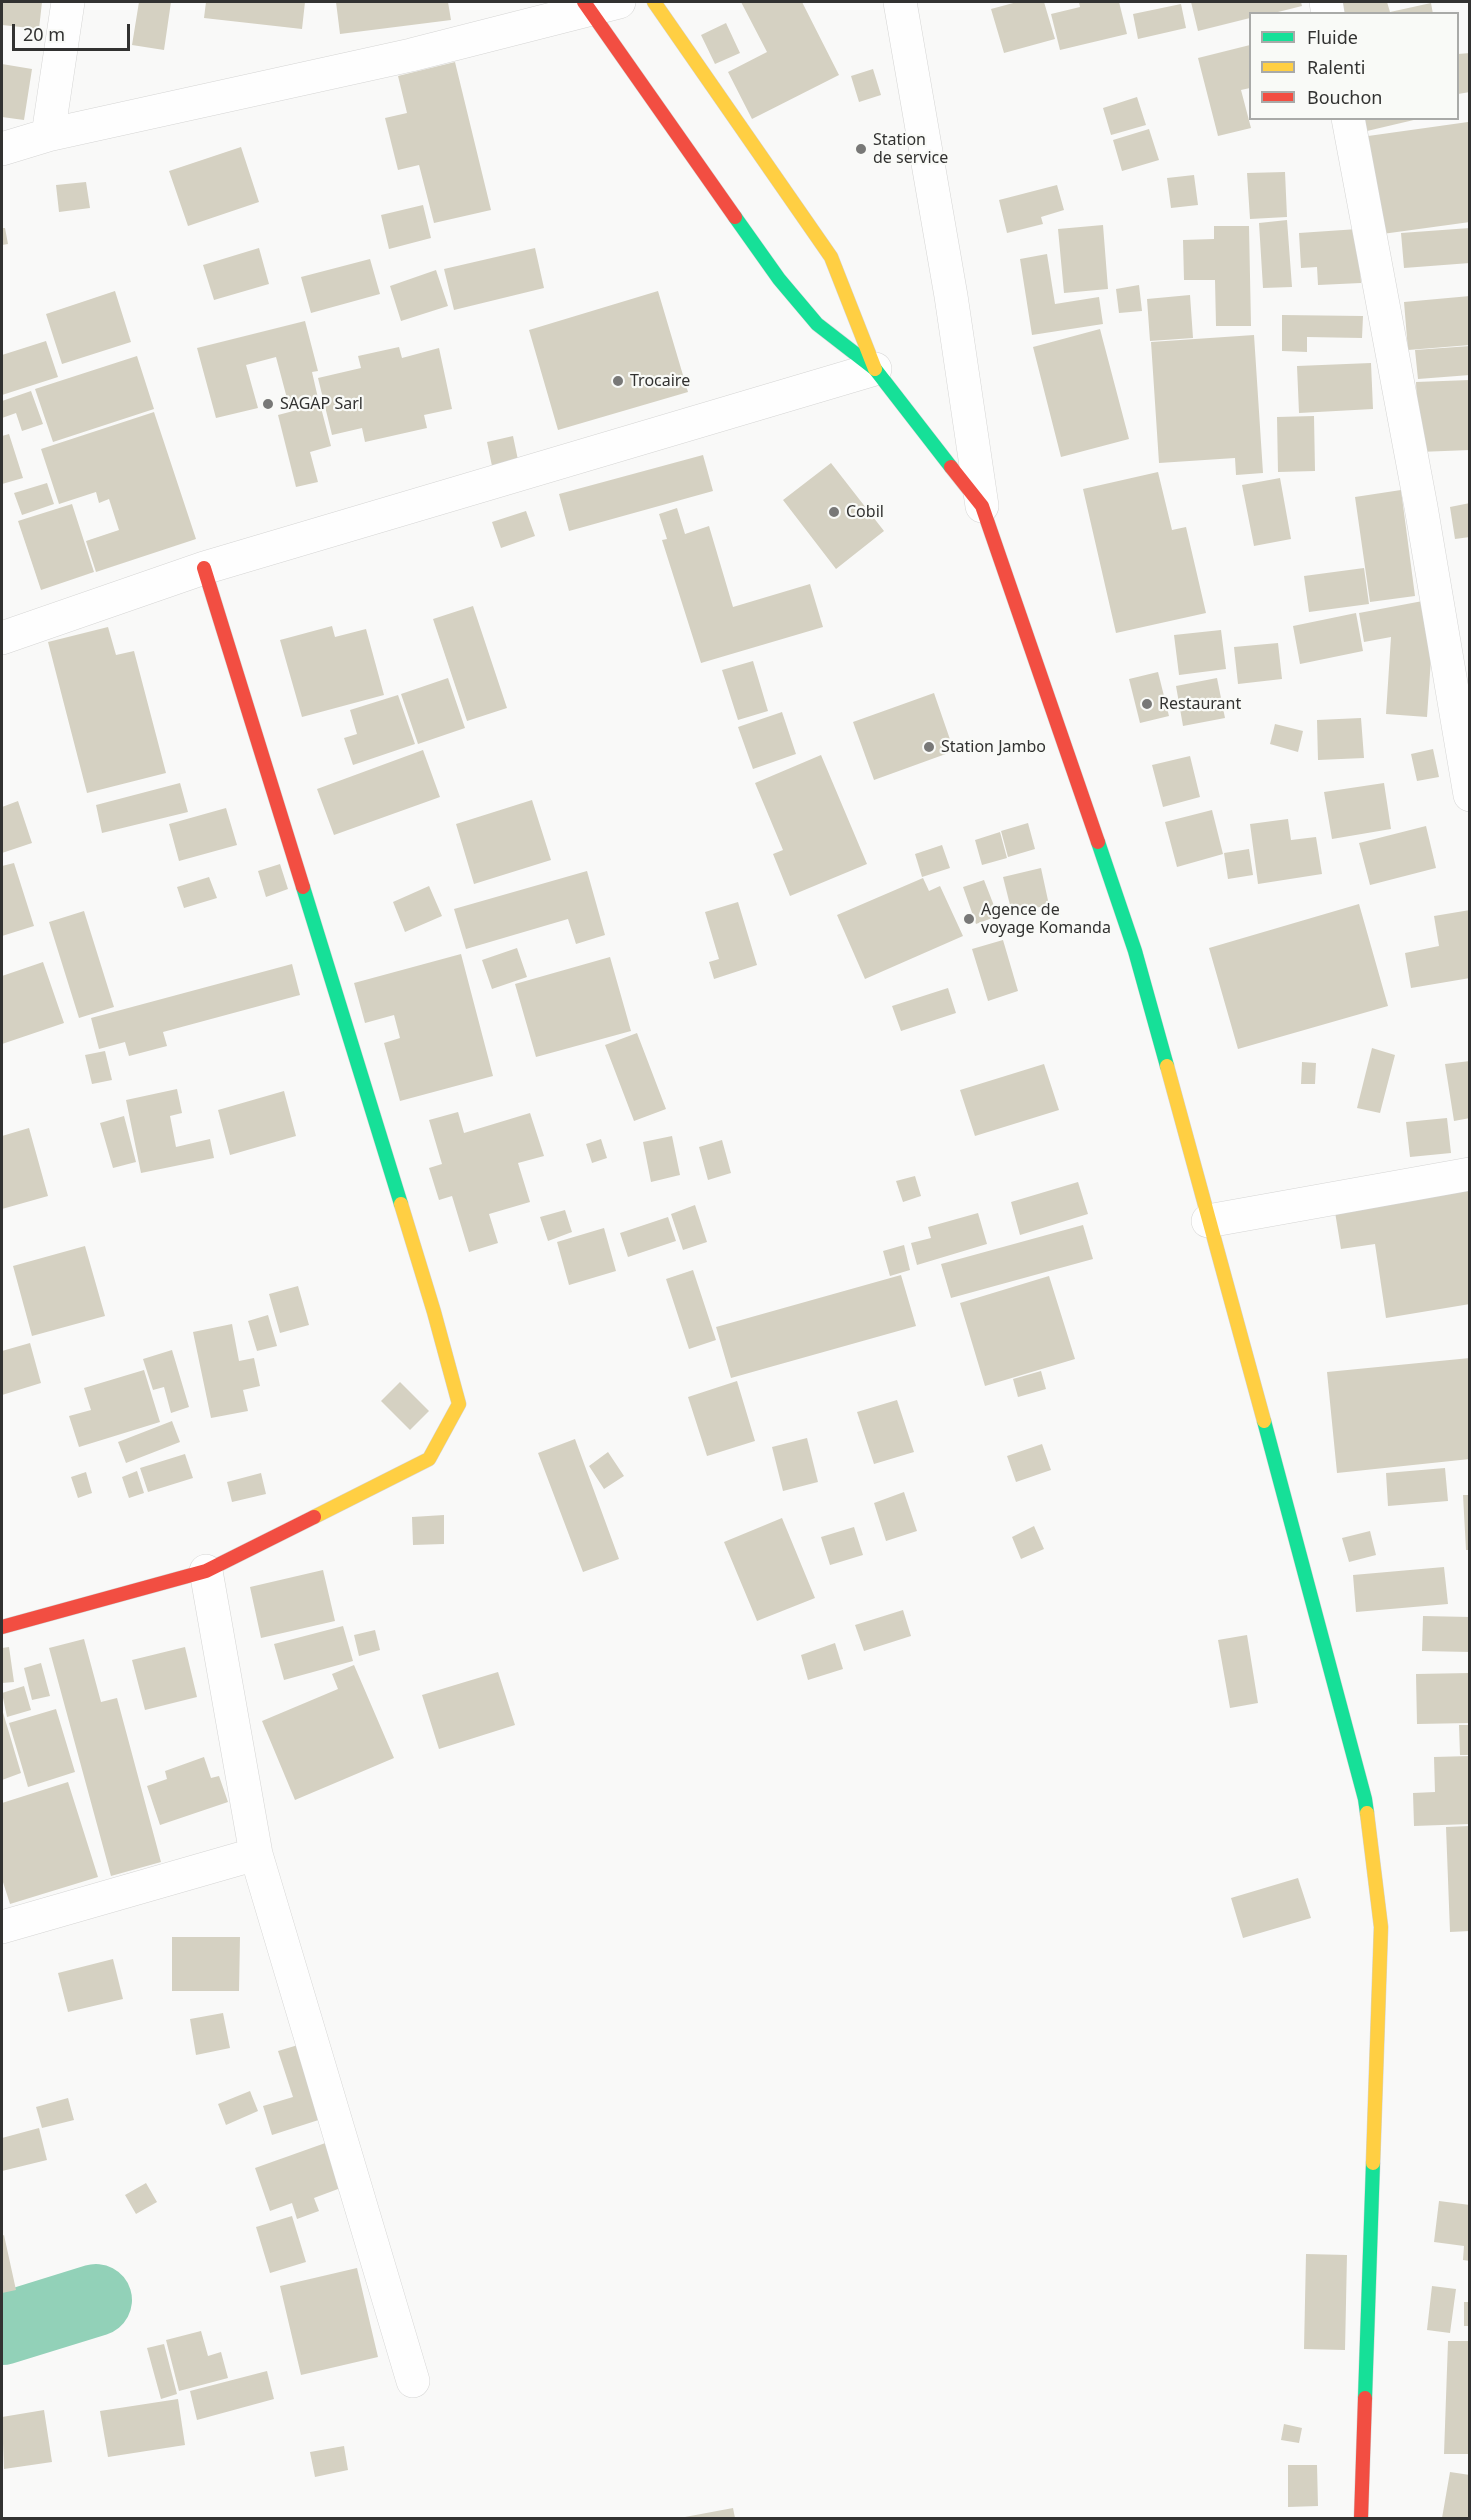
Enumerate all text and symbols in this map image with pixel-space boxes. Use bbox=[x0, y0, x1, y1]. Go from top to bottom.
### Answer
scale bar bbox=[15, 12, 134, 50]
legend bbox=[1249, 12, 1459, 120]
text: 20 m bbox=[23, 22, 65, 46]
text: Fluide bbox=[1307, 25, 1358, 49]
text: Ralenti bbox=[1307, 55, 1365, 79]
text: Bouchon bbox=[1307, 85, 1383, 109]
place label: Station de service bbox=[873, 130, 948, 168]
marker: Station de service bbox=[854, 142, 868, 156]
place label: Trocaire bbox=[630, 371, 690, 391]
marker: Trocaire bbox=[611, 374, 625, 388]
place label: SAGAP Sarl bbox=[280, 394, 363, 414]
marker: SAGAP Sarl bbox=[261, 397, 275, 411]
place label: Cobil bbox=[846, 502, 884, 522]
marker: Cobil bbox=[827, 505, 841, 519]
place label: Restaurant bbox=[1159, 694, 1241, 714]
marker: Restaurant bbox=[1140, 697, 1154, 711]
place label: Station Jambo bbox=[941, 737, 1046, 757]
marker: Station Jambo bbox=[922, 740, 936, 754]
place label: Agence de voyage Komanda bbox=[981, 900, 1111, 938]
marker: Agence de voyage Komanda bbox=[962, 912, 976, 926]

